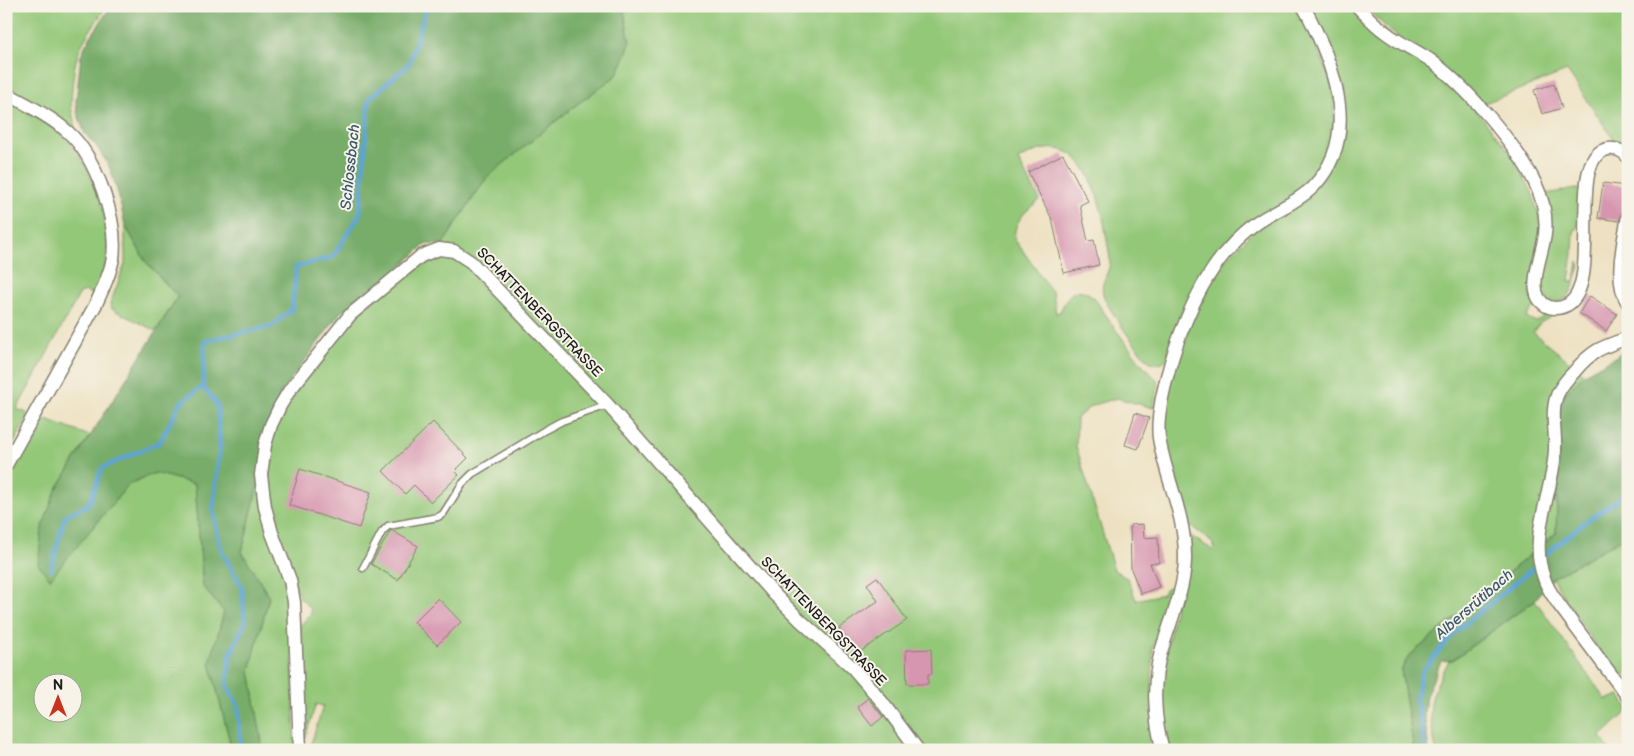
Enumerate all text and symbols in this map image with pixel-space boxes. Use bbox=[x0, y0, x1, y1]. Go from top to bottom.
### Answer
water label: Schlossbach bbox=[337, 123, 364, 211]
street label: SCHATTENBERGSTRASSE bbox=[473, 244, 606, 380]
street label: SCHATTENBERGSTRASSE bbox=[757, 553, 890, 689]
water label: Albersrütibach bbox=[1431, 565, 1517, 644]
north arrow bbox=[32, 674, 82, 724]
text: N bbox=[53, 677, 63, 694]

